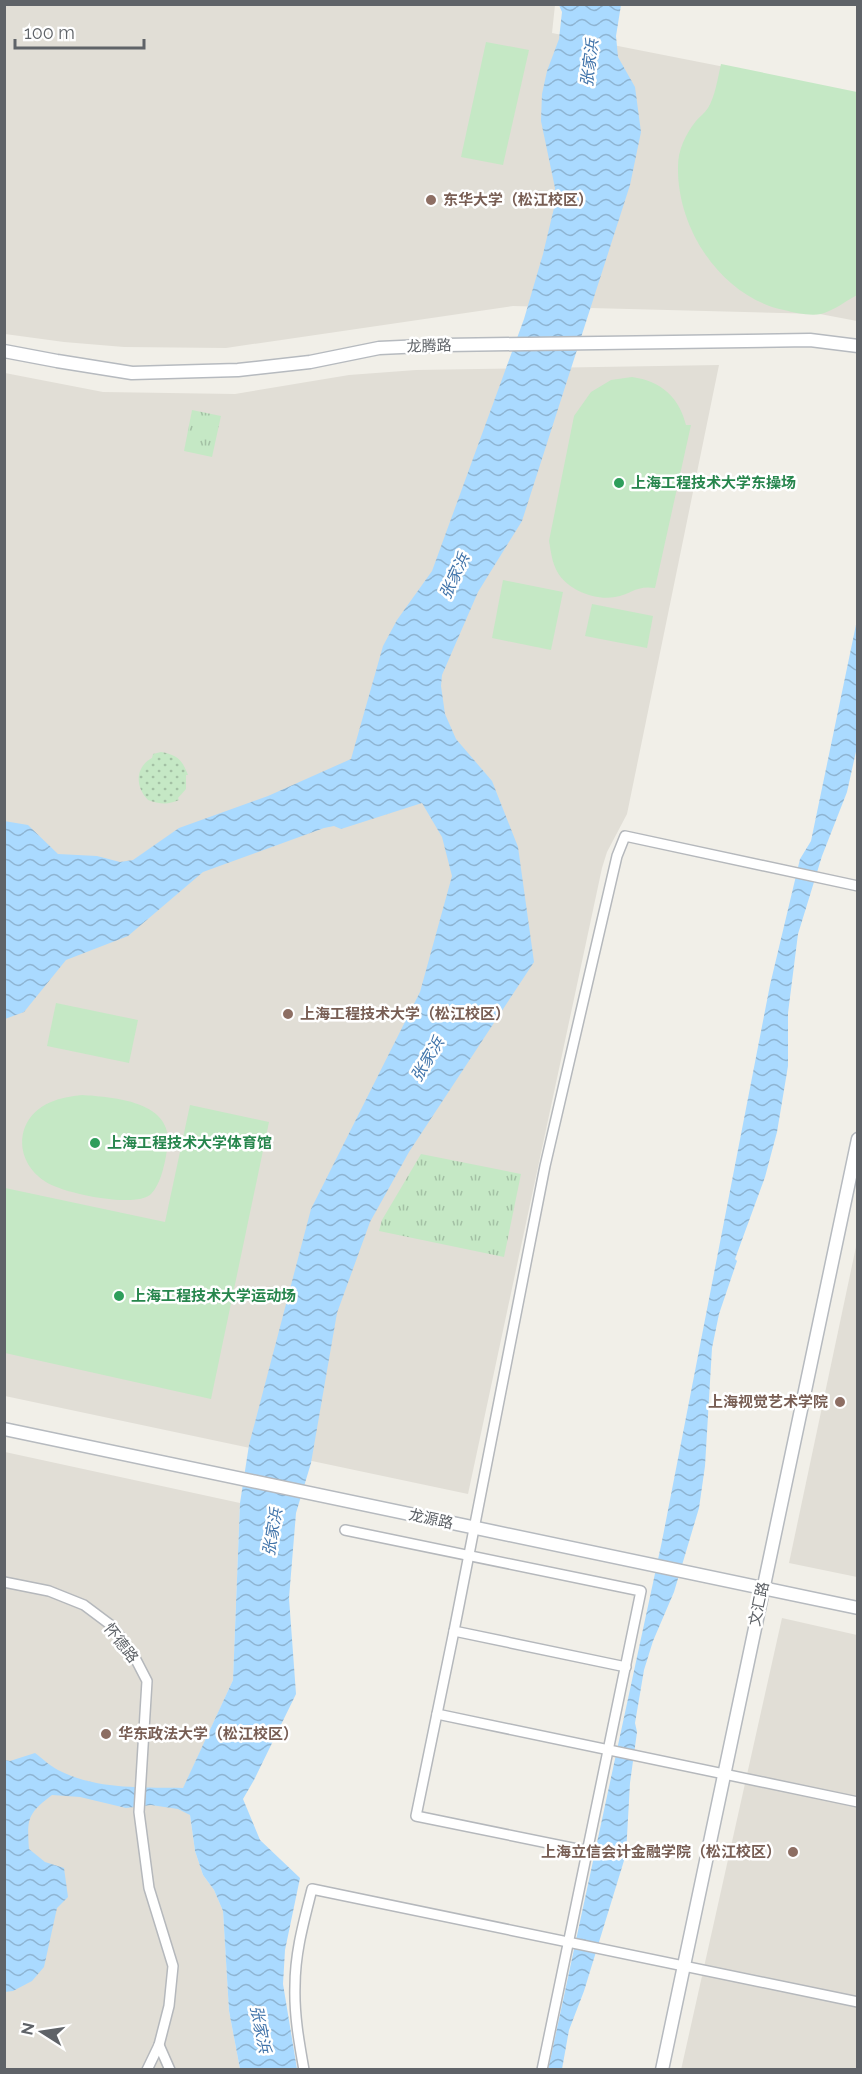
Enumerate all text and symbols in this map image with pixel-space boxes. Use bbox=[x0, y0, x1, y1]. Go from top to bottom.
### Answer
scale bar bbox=[15, 12, 144, 50]
text: 100 m bbox=[24, 22, 75, 43]
water label: 张家浜 bbox=[577, 36, 602, 88]
place label: 东华大学（松江校区） bbox=[443, 191, 593, 209]
marker: 东华大学（松江校区） bbox=[424, 193, 438, 207]
street label: 龙腾路 bbox=[406, 336, 452, 356]
place label: 上海工程技术大学东操场 bbox=[631, 474, 796, 492]
marker: 上海工程技术大学东操场 bbox=[612, 476, 626, 490]
water label: 张家浜 bbox=[436, 549, 474, 602]
place label: 上海工程技术大学（松江校区） bbox=[300, 1005, 510, 1023]
marker: 上海工程技术大学（松江校区） bbox=[281, 1007, 295, 1021]
water label: 张家浜 bbox=[407, 1032, 449, 1085]
place label: 上海工程技术大学体育馆 bbox=[107, 1134, 272, 1152]
marker: 上海工程技术大学体育馆 bbox=[88, 1136, 102, 1150]
place label: 上海工程技术大学运动场 bbox=[131, 1287, 296, 1305]
marker: 上海工程技术大学运动场 bbox=[112, 1289, 126, 1303]
place label: 上海视觉艺术学院 bbox=[708, 1393, 828, 1411]
marker: 上海视觉艺术学院 bbox=[833, 1395, 847, 1409]
water label: 张家浜 bbox=[259, 1505, 286, 1557]
street label: 龙源路 bbox=[407, 1506, 455, 1532]
street label: 文汇路 bbox=[746, 1580, 772, 1628]
street label: 怀德路 bbox=[100, 1620, 142, 1666]
place label: 华东政法大学（松江校区） bbox=[118, 1725, 298, 1743]
marker: 华东政法大学（松江校区） bbox=[99, 1727, 113, 1741]
place label: 上海立信会计金融学院（松江校区） bbox=[541, 1843, 781, 1861]
marker: 上海立信会计金融学院（松江校区） bbox=[786, 1845, 800, 1859]
north arrow bbox=[12, 2002, 72, 2062]
water label: 张家浜 bbox=[247, 2004, 275, 2056]
text: N bbox=[17, 2021, 38, 2037]

